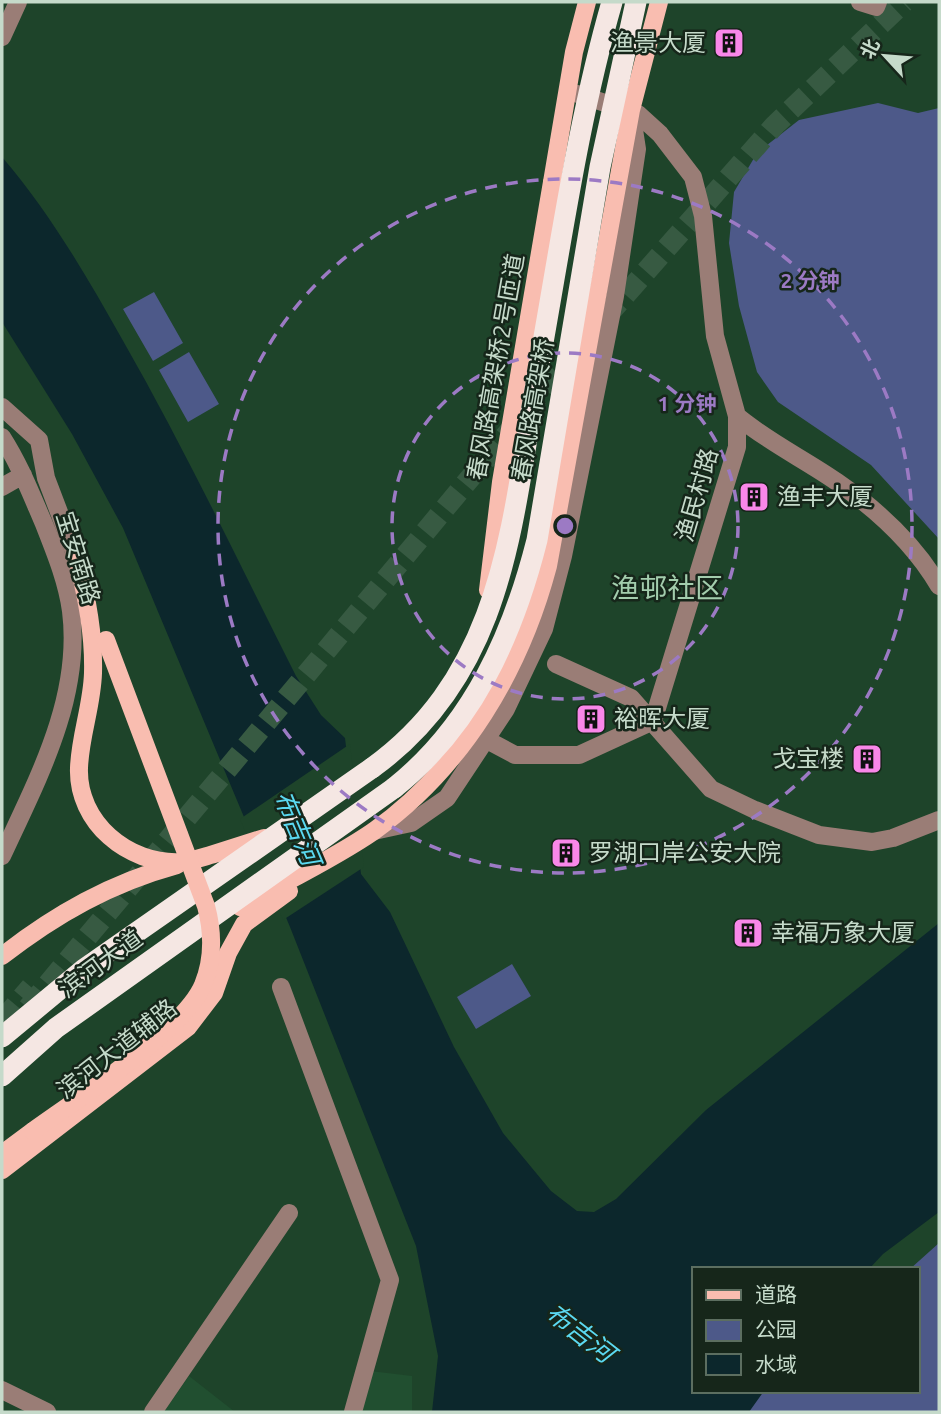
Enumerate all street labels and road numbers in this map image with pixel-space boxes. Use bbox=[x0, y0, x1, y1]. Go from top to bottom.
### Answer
street label: 春风路高架桥2号匝道 bbox=[462, 252, 529, 482]
street label: 春风路高架桥 bbox=[507, 337, 558, 483]
street label: 渔民村路 bbox=[670, 445, 723, 545]
street label: 宝安南路 bbox=[52, 508, 105, 608]
street label: 滨河大道 bbox=[54, 924, 147, 1003]
street label: 滨河大道辅路 bbox=[52, 994, 182, 1104]

